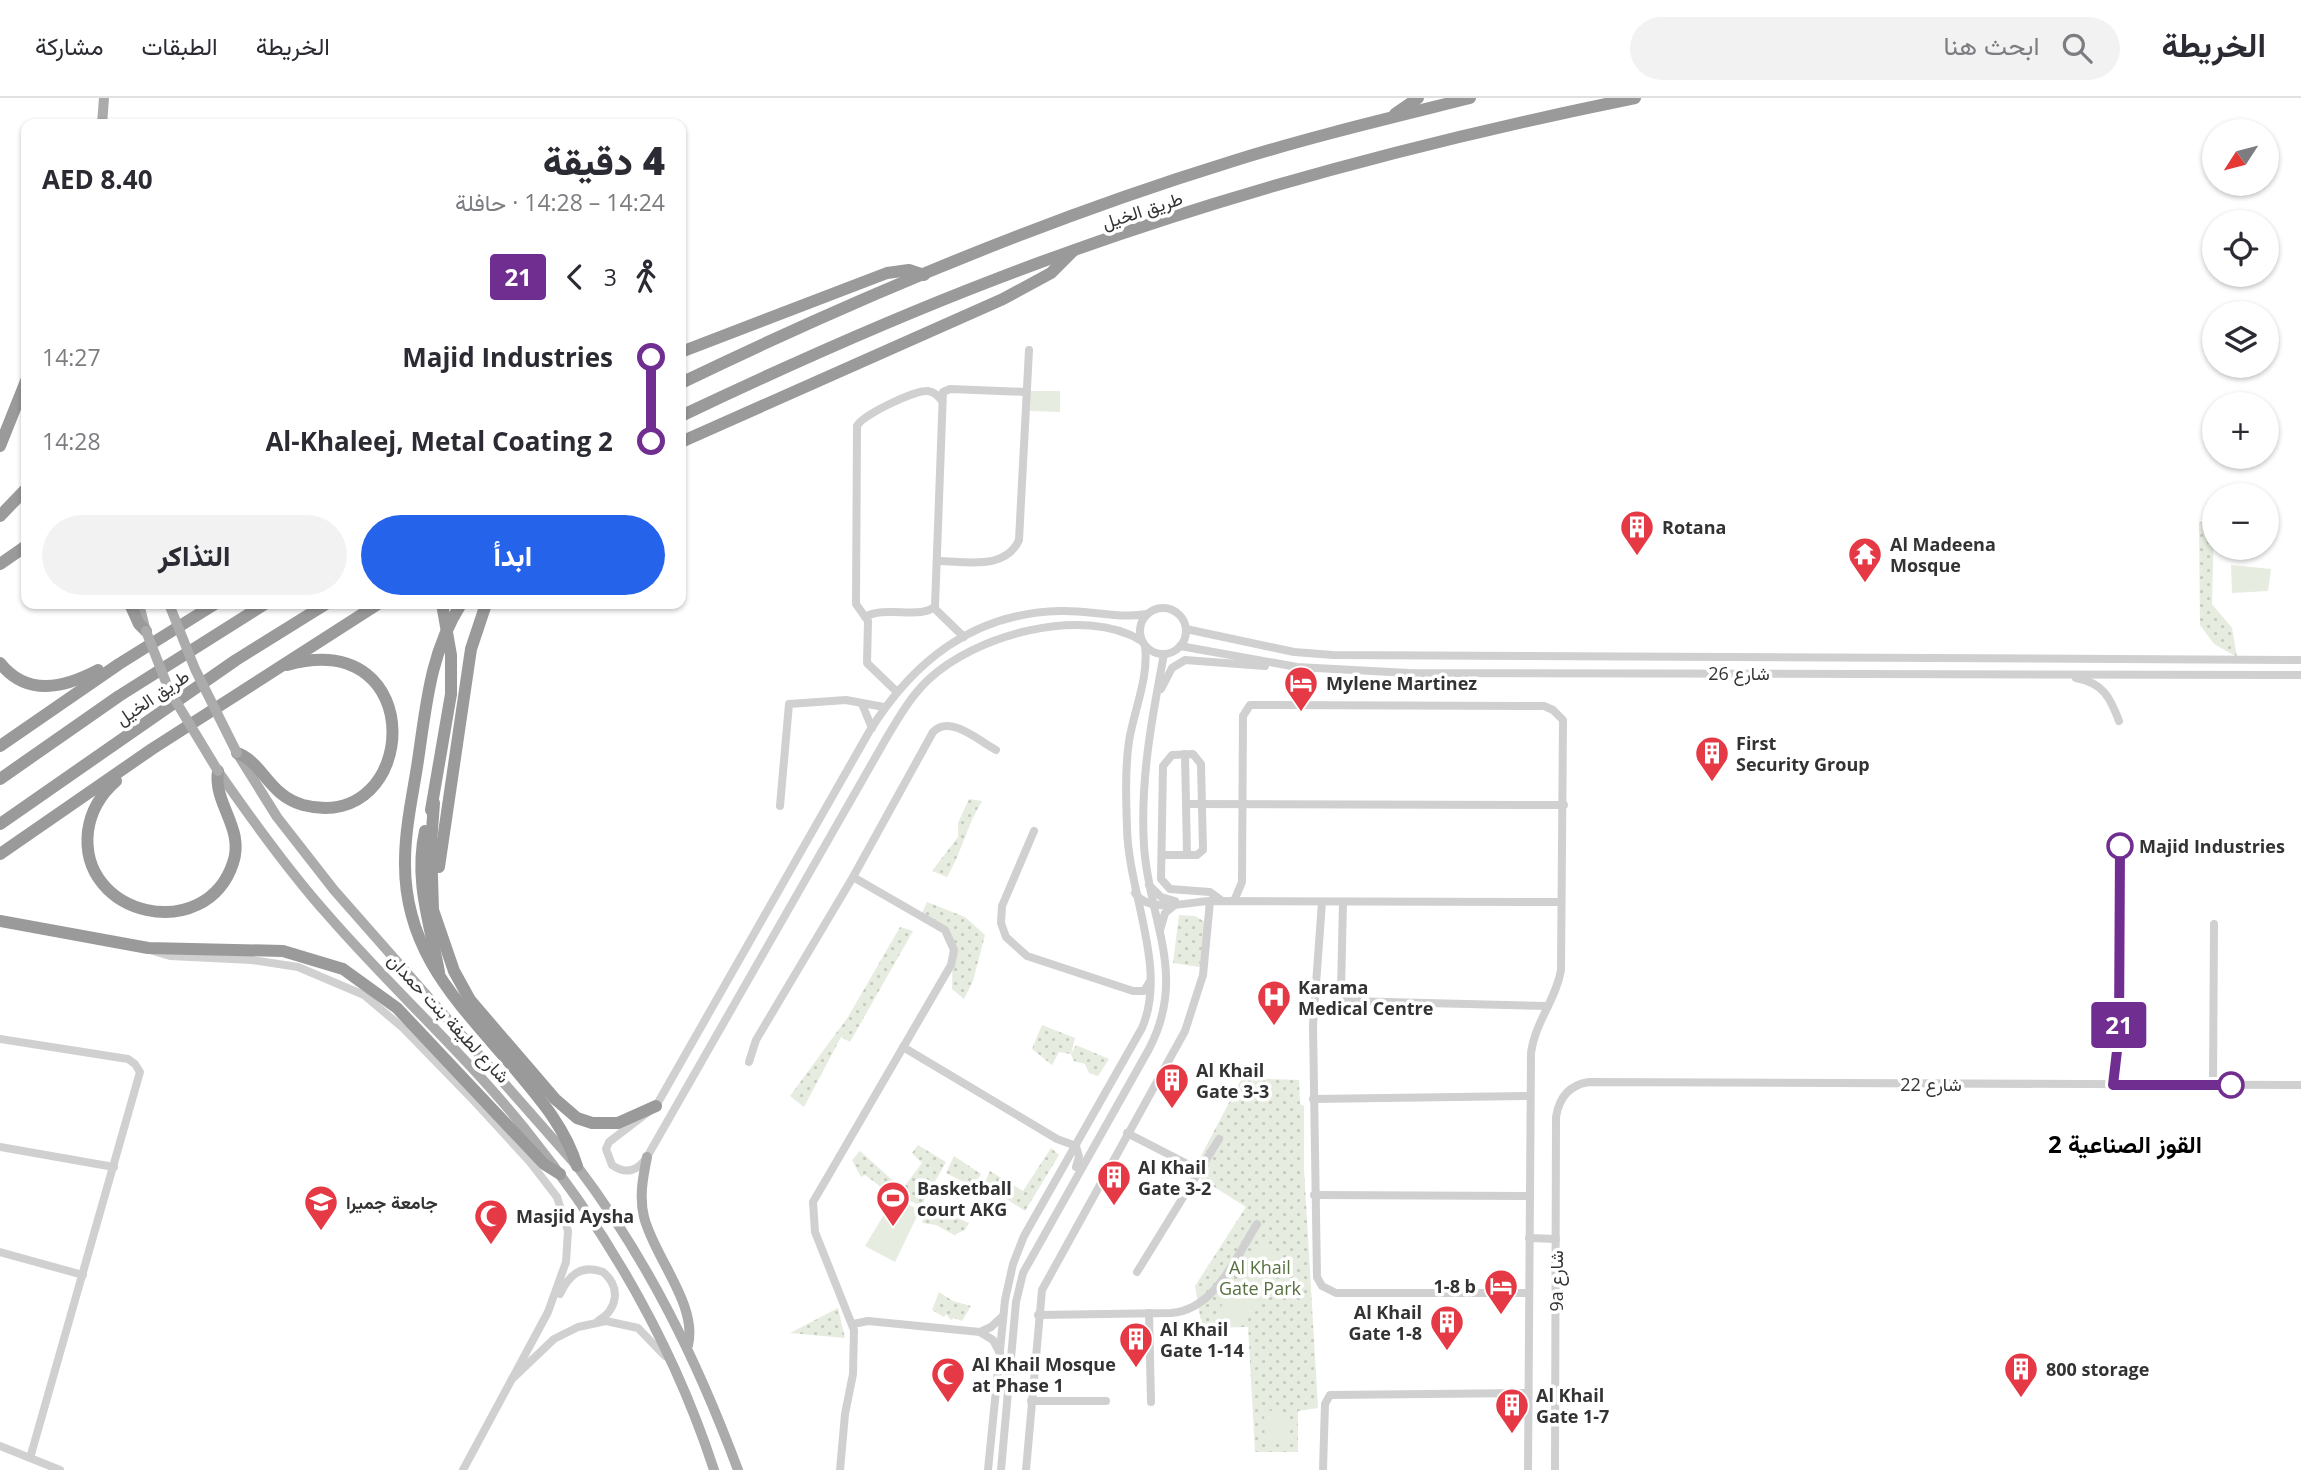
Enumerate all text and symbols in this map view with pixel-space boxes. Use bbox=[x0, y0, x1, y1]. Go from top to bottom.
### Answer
search box bbox=[1630, 17, 2120, 80]
text: الخريطة bbox=[2162, 22, 2266, 67]
text: ابحث هنا bbox=[1944, 27, 2040, 63]
text: مشاركة bbox=[35, 29, 103, 62]
text: الطبقات bbox=[141, 29, 218, 62]
text: الخريطة bbox=[256, 29, 330, 62]
icon: search bbox=[2058, 29, 2096, 67]
north arrow bbox=[2202, 119, 2278, 196]
map controls bbox=[2202, 119, 2279, 560]
text: 4 دقيقة bbox=[543, 134, 665, 186]
text: AED 8.40 bbox=[42, 161, 153, 197]
text: 14:24 – 14:28 · حافلة bbox=[455, 186, 665, 218]
street label: طريق الخيل bbox=[1099, 186, 1185, 234]
button: locate bbox=[2202, 210, 2279, 287]
icon: back bbox=[556, 258, 594, 296]
icon: walk bbox=[627, 258, 665, 296]
text: 21 bbox=[504, 260, 532, 293]
text: 3 bbox=[604, 261, 617, 293]
button: layers bbox=[2202, 301, 2279, 378]
text: Majid Industries bbox=[402, 339, 613, 375]
text: 14:27 bbox=[42, 341, 101, 373]
button: + bbox=[2202, 392, 2279, 469]
text: Al-Khaleej, Metal Coating 2 bbox=[265, 423, 613, 459]
text: 14:28 bbox=[42, 425, 101, 457]
button: − bbox=[2202, 483, 2279, 560]
building icon: Rotana bbox=[1618, 508, 1656, 557]
button: التذاكر bbox=[42, 515, 347, 595]
button: ابدأ bbox=[361, 515, 665, 595]
place label: Rotana bbox=[1662, 515, 1726, 539]
place label: Al Madeena Mosque bbox=[1890, 532, 1996, 577]
temple icon: Al Madeena Mosque bbox=[1846, 535, 1884, 584]
street label: شارع 26 bbox=[1708, 661, 1770, 686]
street label: طريق الخيل bbox=[111, 664, 193, 730]
hotel icon: Mylene Martinez bbox=[1282, 664, 1320, 713]
place label: Mylene Martinez bbox=[1326, 671, 1477, 695]
place label: First Security Group bbox=[1736, 731, 1870, 776]
building icon: First Security Group bbox=[1693, 734, 1731, 783]
marker: Majid Industries bbox=[2107, 833, 2133, 859]
place label: Majid Industries bbox=[2139, 834, 2285, 858]
street label: شارع لطيفة بنت حمدان bbox=[382, 948, 515, 1089]
place label: Karama Medical Centre bbox=[1298, 975, 1433, 1020]
hospital icon: Karama Medical Centre bbox=[1255, 978, 1293, 1027]
line badge: 21 bbox=[2088, 1002, 2150, 1048]
text: 21 bbox=[2105, 1008, 2133, 1041]
place label: Al Khail Gate 3-3 bbox=[1196, 1058, 1269, 1103]
building icon: Al Khail Gate 3-3 bbox=[1153, 1061, 1191, 1110]
street label: شارع 22 bbox=[1900, 1072, 1962, 1097]
unlabelled marker bbox=[2218, 1072, 2244, 1098]
district label: القوز الصناعية 2 bbox=[2048, 1127, 2202, 1160]
place label: Al Khail Gate 3-2 bbox=[1138, 1155, 1211, 1200]
building icon: Al Khail Gate 3-2 bbox=[1095, 1158, 1133, 1207]
place label: Basketball court AKG bbox=[917, 1176, 1012, 1221]
sports icon: Basketball court AKG bbox=[874, 1179, 912, 1228]
school or university icon: جامعة جميرا bbox=[302, 1183, 340, 1232]
place label: جامعة جميرا bbox=[346, 1190, 438, 1214]
mosque icon: Masjid Aysha bbox=[472, 1197, 510, 1246]
place label: Masjid Aysha bbox=[516, 1204, 634, 1228]
street label: 9a شارع bbox=[1544, 1250, 1569, 1312]
park label: Al Khail Gate Park bbox=[1219, 1255, 1302, 1300]
hotel icon: 1-8 b bbox=[1482, 1267, 1520, 1316]
place label: 1-8 b bbox=[1434, 1274, 1476, 1298]
place label: Al Khail Gate 1-8 bbox=[1349, 1300, 1422, 1345]
building icon: Al Khail Gate 1-8 bbox=[1428, 1303, 1466, 1352]
place label: Al Khail Gate 1-14 bbox=[1160, 1317, 1244, 1362]
building icon: Al Khail Gate 1-14 bbox=[1117, 1320, 1155, 1369]
building icon: 800 storage bbox=[2002, 1350, 2040, 1399]
place label: Al Khail Mosque at Phase 1 bbox=[972, 1352, 1116, 1397]
mosque icon: Al Khail Mosque at Phase 1 bbox=[929, 1355, 967, 1404]
place label: 800 storage bbox=[2046, 1357, 2149, 1381]
place label: Al Khail Gate 1-7 bbox=[1536, 1383, 1609, 1428]
building icon: Al Khail Gate 1-7 bbox=[1493, 1386, 1531, 1435]

